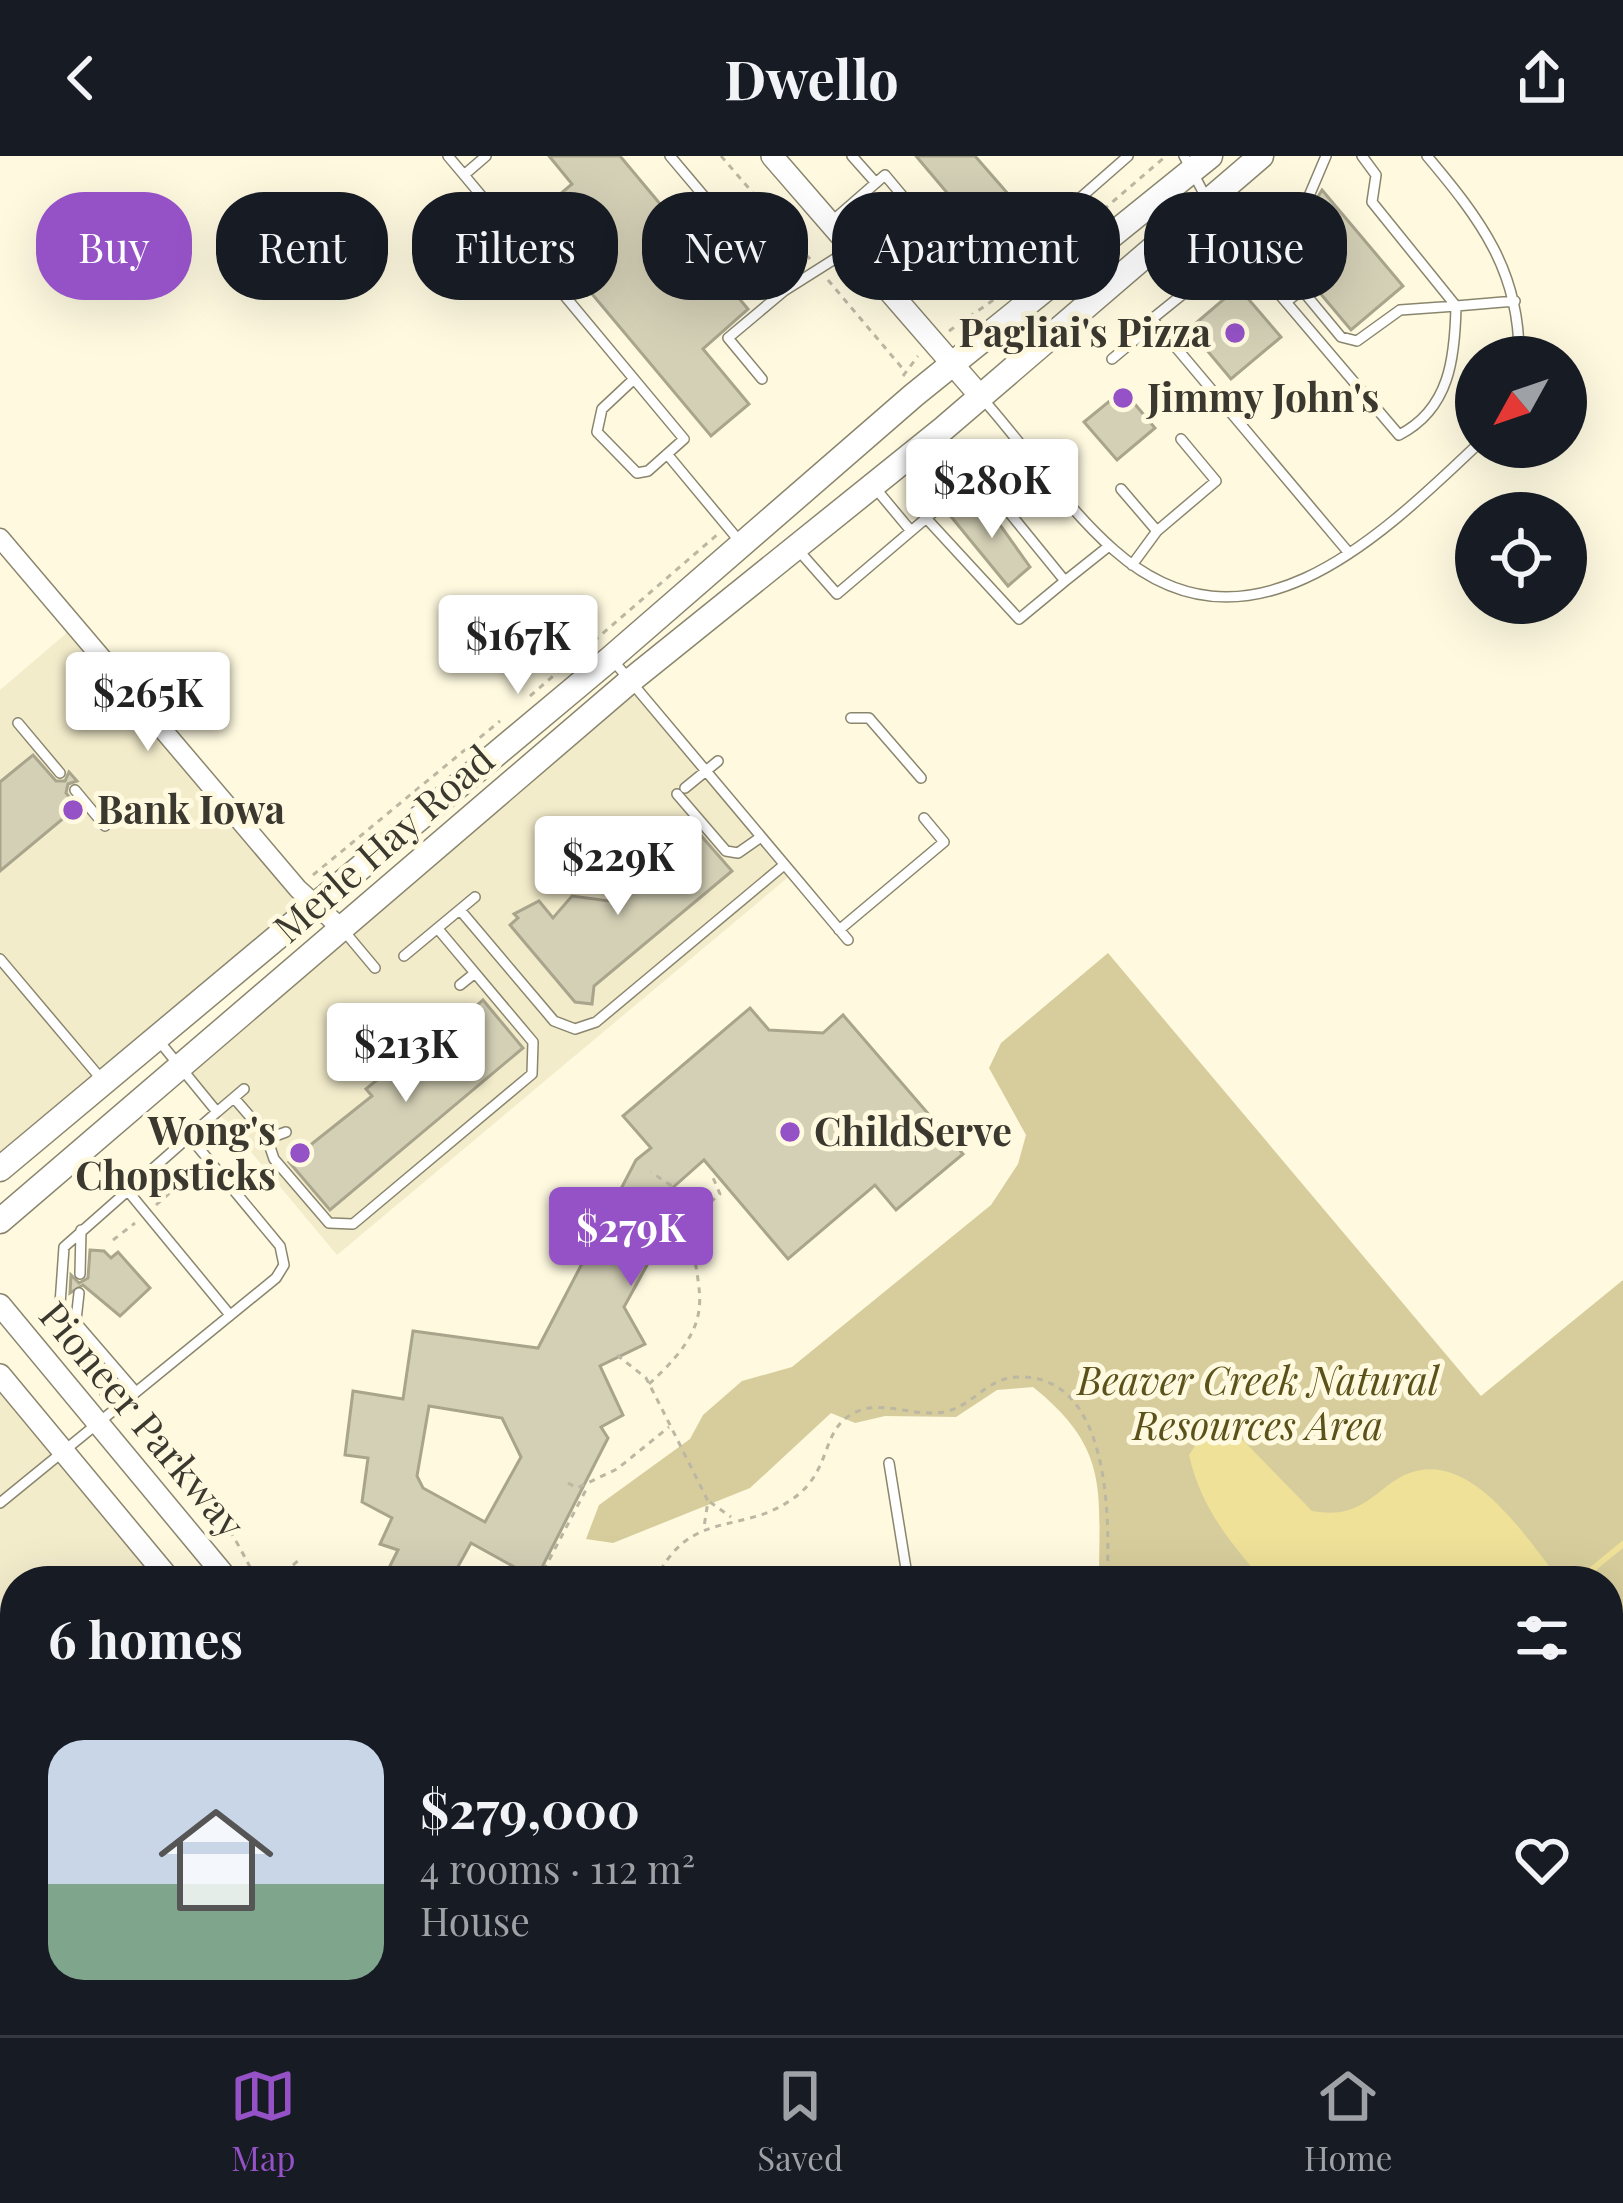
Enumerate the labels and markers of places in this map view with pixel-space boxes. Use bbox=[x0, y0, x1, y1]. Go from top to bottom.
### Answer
place label: Pagliai's Pizza bbox=[959, 305, 1211, 357]
marker: Pagliai's Pizza bbox=[1222, 320, 1248, 346]
place label: Jimmy John's bbox=[1146, 370, 1379, 422]
marker: Jimmy John's bbox=[1110, 385, 1136, 411]
pin: $280K bbox=[908, 439, 1076, 541]
pin: $167K bbox=[434, 595, 602, 697]
pin: $265K bbox=[64, 652, 232, 754]
place label: Bank Iowa bbox=[97, 782, 285, 834]
marker: Bank Iowa bbox=[60, 797, 86, 823]
pin: $229K bbox=[534, 816, 702, 918]
pin: $213K bbox=[322, 1003, 490, 1105]
place label: Wong's Chopsticks bbox=[75, 1103, 276, 1200]
place label: ChildServe bbox=[814, 1104, 1012, 1156]
marker: ChildServe bbox=[777, 1119, 803, 1145]
marker: Wong's Chopsticks bbox=[287, 1140, 313, 1166]
pin: $279K bbox=[547, 1187, 715, 1289]

